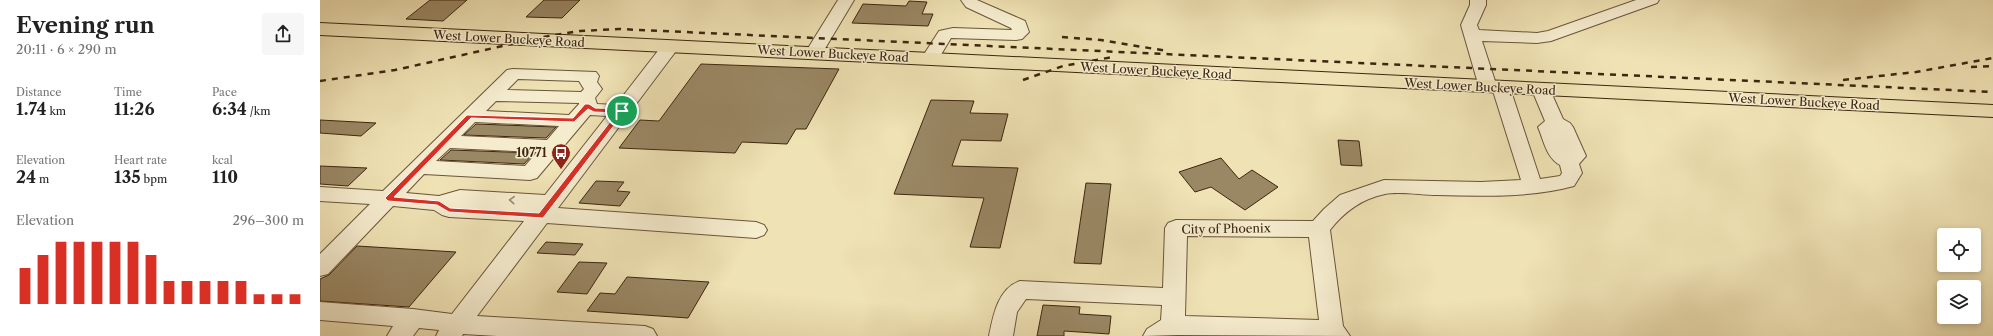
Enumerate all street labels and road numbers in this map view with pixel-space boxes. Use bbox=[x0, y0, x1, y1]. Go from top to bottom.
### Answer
street label: West Lower Buckeye Road bbox=[432, 27, 586, 50]
street label: West Lower Buckeye Road bbox=[756, 42, 910, 65]
street label: West Lower Buckeye Road bbox=[1079, 59, 1233, 82]
street label: West Lower Buckeye Road bbox=[1403, 75, 1557, 98]
street label: West Lower Buckeye Road bbox=[1727, 90, 1881, 113]
street label: City of Phoenix bbox=[1181, 220, 1271, 237]

